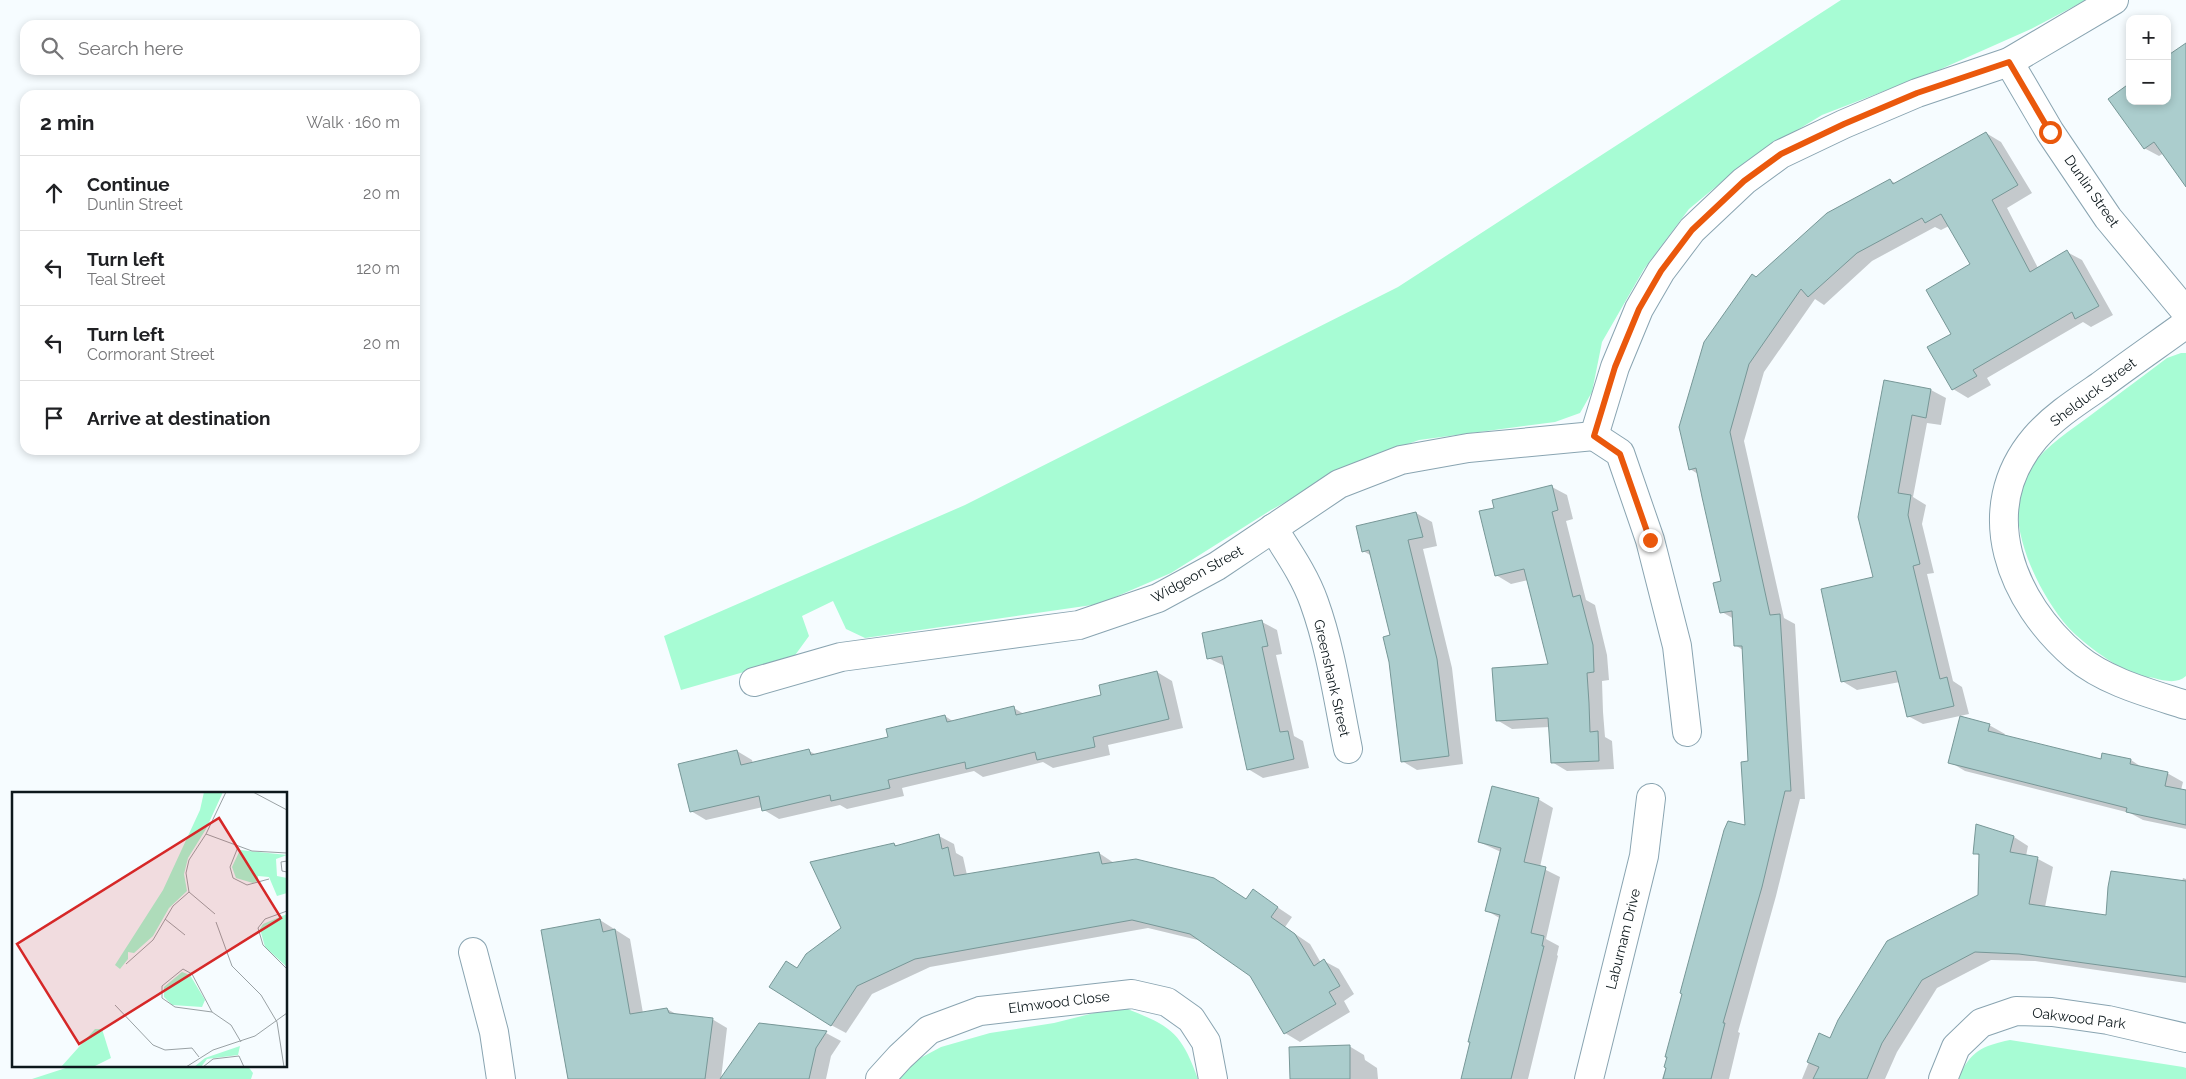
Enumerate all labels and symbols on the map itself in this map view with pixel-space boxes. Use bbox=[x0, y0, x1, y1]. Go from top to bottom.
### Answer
route start bbox=[2039, 121, 2062, 144]
street label: Dunlin Street bbox=[2061, 152, 2123, 230]
street label: Shelduck Street bbox=[2047, 354, 2139, 429]
route end bbox=[1639, 529, 1662, 552]
street label: Widgeon Street bbox=[1148, 542, 1246, 606]
street label: Greenshank Street bbox=[1311, 618, 1353, 738]
inset map bbox=[12, 792, 288, 1066]
street label: Laburnam Drive bbox=[1603, 887, 1643, 991]
street label: Elmwood Close bbox=[1007, 988, 1111, 1016]
street label: Oakwood Park bbox=[2031, 1004, 2127, 1032]

